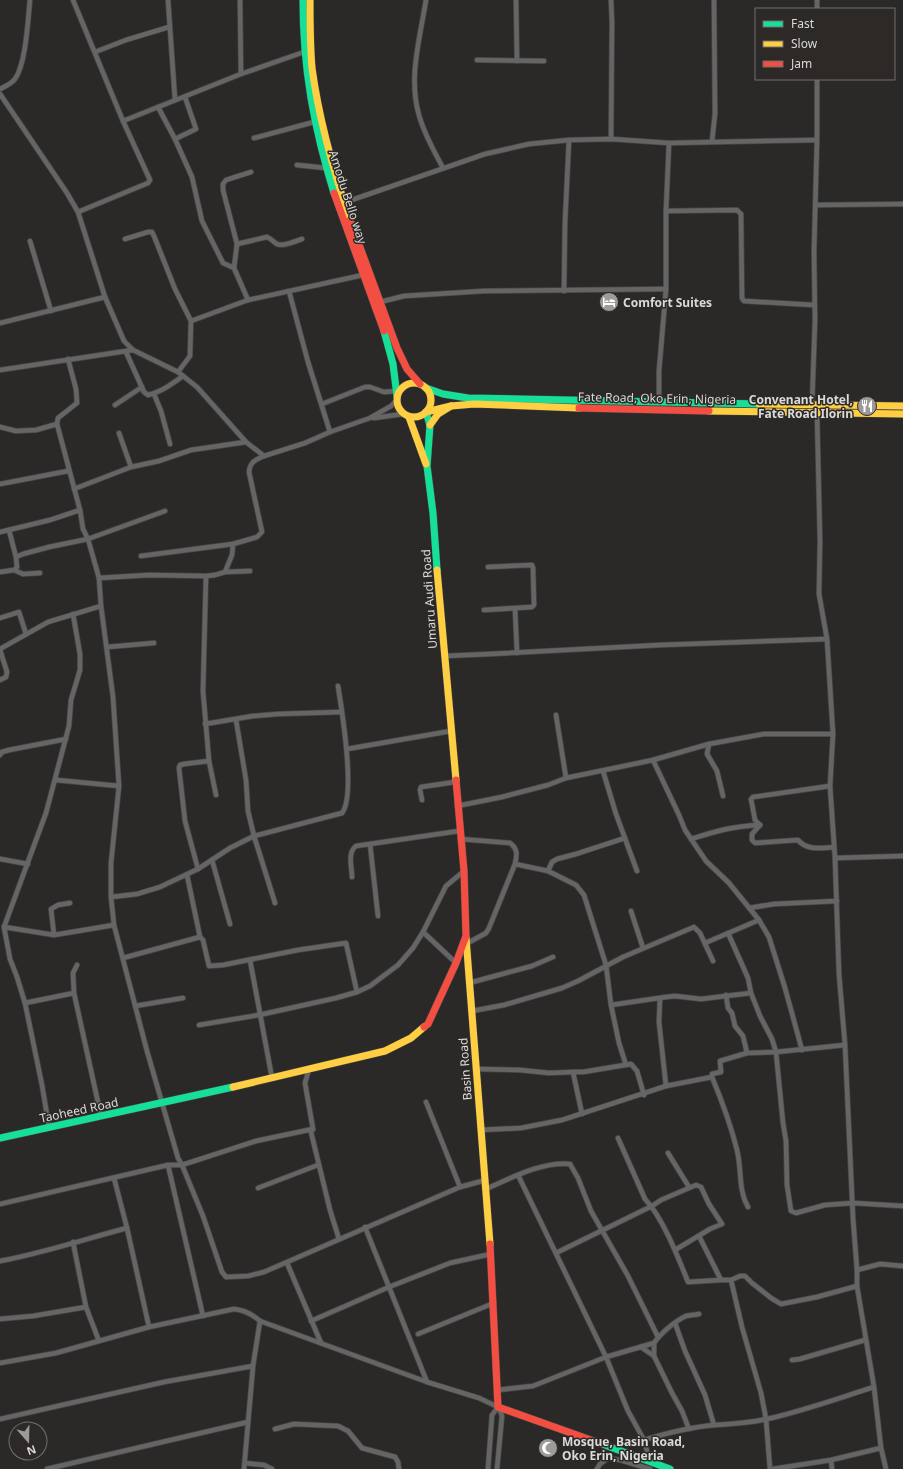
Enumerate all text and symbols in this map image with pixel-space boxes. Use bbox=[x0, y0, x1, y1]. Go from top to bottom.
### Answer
legend bbox=[755, 8, 895, 80]
text: Fast bbox=[791, 15, 815, 32]
text: Slow bbox=[791, 35, 818, 52]
text: Jam bbox=[790, 55, 812, 72]
street label: Amodu Bello way bbox=[325, 148, 371, 247]
hotel icon: Comfort Suites bbox=[598, 291, 620, 313]
place label: Comfort Suites bbox=[623, 294, 712, 311]
street label: Fate Road, Oko Erin, Nigeria bbox=[578, 388, 736, 408]
place label: Convenant Hotel, Fate Road Ilorin bbox=[749, 391, 853, 422]
restaurant icon: Convenant Hotel, Fate Road Ilorin bbox=[856, 395, 878, 417]
street label: Umaru Audi Road bbox=[417, 549, 441, 649]
street label: Basin Road bbox=[454, 1037, 476, 1101]
street label: Taoheed Road bbox=[38, 1093, 120, 1127]
north arrow bbox=[8, 1421, 48, 1461]
place label: Mosque, Basin Road, Oko Erin, Nigeria bbox=[562, 1433, 685, 1464]
mosque icon: Mosque, Basin Road, Oko Erin, Nigeria bbox=[537, 1437, 559, 1459]
text: N bbox=[25, 1442, 38, 1459]

